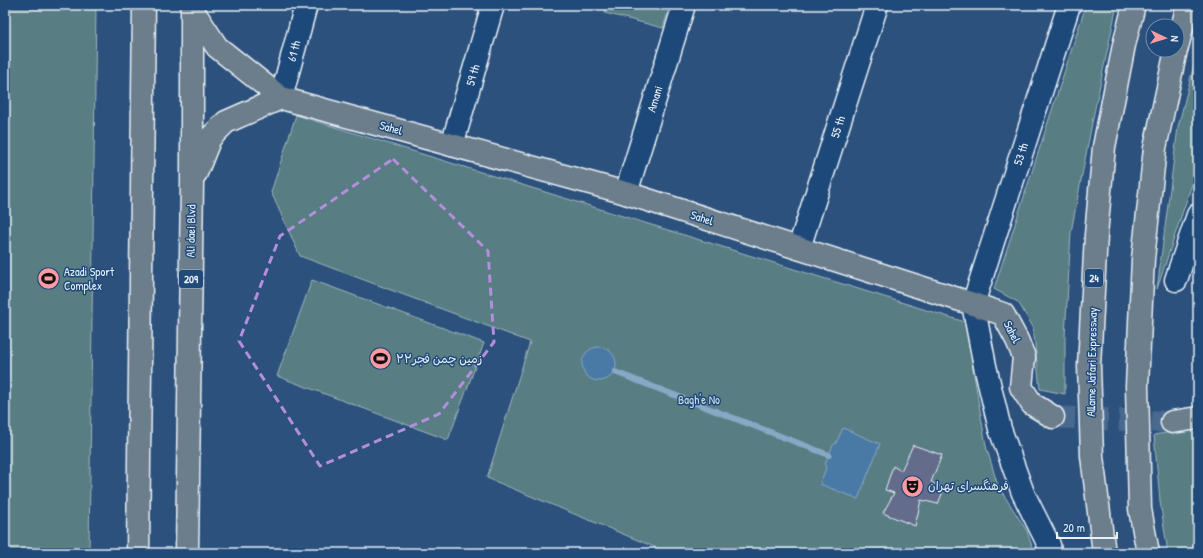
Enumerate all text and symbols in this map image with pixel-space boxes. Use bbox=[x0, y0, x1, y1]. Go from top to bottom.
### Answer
north arrow bbox=[1145, 18, 1185, 58]
text: N bbox=[1168, 35, 1182, 42]
street label: 61 th bbox=[283, 38, 304, 63]
street label: 59 th bbox=[461, 62, 484, 88]
street label: Amani bbox=[642, 84, 667, 114]
street label: 55 th bbox=[826, 114, 849, 140]
street label: Sahel bbox=[378, 116, 405, 139]
street label: 53 th bbox=[1009, 141, 1032, 167]
street label: Ali daei Blvd bbox=[182, 204, 199, 258]
street label: Sahel bbox=[688, 206, 717, 229]
place label: Azadi Sport Complex bbox=[64, 263, 115, 294]
sports icon: Azadi Sport Complex bbox=[36, 266, 62, 292]
road number: 24 bbox=[1085, 269, 1103, 287]
road number: 209 bbox=[179, 270, 203, 288]
street label: Allame Jafari Expressway bbox=[1082, 307, 1101, 417]
street label: Sahel bbox=[1000, 318, 1026, 347]
sports icon: زمین چمن فجر۲۲ bbox=[367, 346, 393, 372]
place label: زمین چمن فجر۲۲ bbox=[396, 350, 482, 367]
park label: Bagh'e No bbox=[678, 391, 720, 408]
theatre icon: فرهنگسرای تهران bbox=[899, 473, 925, 499]
place label: فرهنگسرای تهران bbox=[928, 477, 1009, 494]
scale bar bbox=[1057, 514, 1117, 540]
text: 20 m bbox=[1063, 519, 1085, 536]

